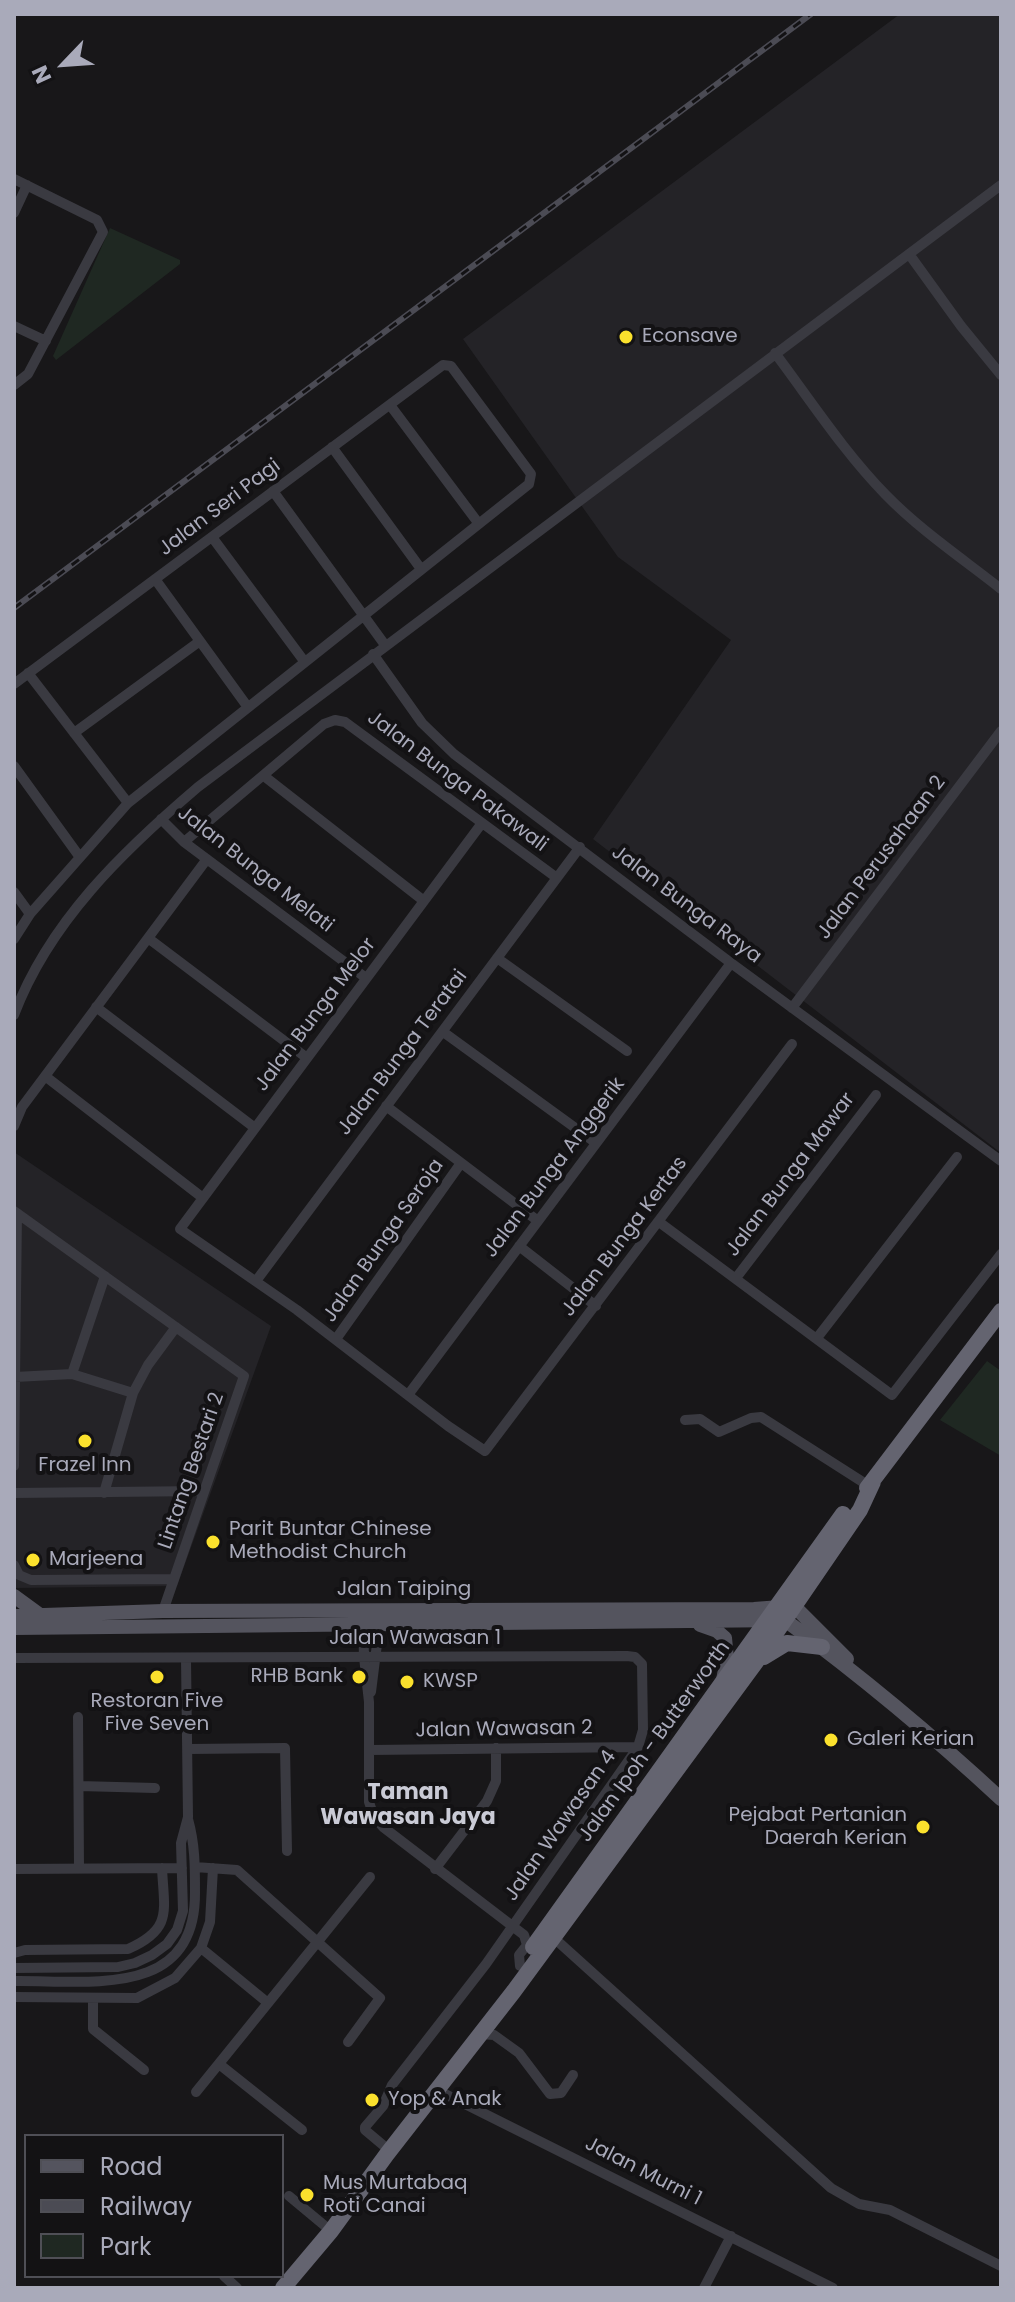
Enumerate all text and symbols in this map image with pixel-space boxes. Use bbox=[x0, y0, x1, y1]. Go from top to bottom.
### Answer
north arrow bbox=[24, 24, 104, 104]
text: N bbox=[24, 60, 59, 88]
place label: Econsave bbox=[642, 325, 738, 349]
marker: Econsave bbox=[617, 328, 635, 346]
street label: Jalan Seri Pagi bbox=[154, 454, 286, 562]
street label: Jalan Bunga Pakawali bbox=[362, 706, 552, 858]
street label: Jalan Perusahaan 2 bbox=[813, 772, 951, 944]
street label: Jalan Bunga Melati bbox=[172, 802, 338, 938]
street label: Jalan Bunga Raya bbox=[606, 841, 766, 969]
street label: Jalan Bunga Melor bbox=[251, 934, 381, 1096]
street label: Jalan Bunga Teratai bbox=[333, 966, 473, 1140]
street label: Jalan Bunga Anggerik bbox=[479, 1073, 631, 1263]
street label: Jalan Bunga Mawar bbox=[722, 1088, 860, 1262]
street label: Jalan Bunga Kertas bbox=[557, 1152, 693, 1322]
street label: Jalan Bunga Seroja bbox=[319, 1155, 449, 1327]
street label: Lintang Bestari 2 bbox=[154, 1390, 230, 1552]
marker: Frazel Inn bbox=[76, 1432, 94, 1450]
place label: Frazel Inn bbox=[38, 1454, 132, 1478]
place label: Parit Buntar Chinese Methodist Church bbox=[229, 1518, 432, 1565]
marker: Parit Buntar Chinese Methodist Church bbox=[204, 1533, 222, 1551]
place label: Marjeena bbox=[49, 1548, 143, 1572]
marker: Marjeena bbox=[24, 1551, 42, 1569]
street label: Jalan Taiping bbox=[337, 1578, 471, 1602]
street label: Jalan Wawasan 1 bbox=[329, 1627, 501, 1651]
street label: Jalan Ipoh - Butterworth bbox=[574, 1637, 736, 1847]
place label: RHB Bank bbox=[251, 1665, 343, 1689]
marker: Restoran Five Five Seven bbox=[148, 1668, 166, 1686]
marker: RHB Bank bbox=[350, 1668, 368, 1686]
place label: KWSP bbox=[423, 1670, 478, 1694]
marker: KWSP bbox=[398, 1673, 416, 1691]
place label: Restoran Five Five Seven bbox=[91, 1690, 223, 1737]
street label: Jalan Wawasan 2 bbox=[415, 1716, 593, 1744]
place label: Galeri Kerian bbox=[847, 1728, 974, 1752]
marker: Galeri Kerian bbox=[822, 1731, 840, 1749]
street label: Jalan Wawasan 4 bbox=[500, 1746, 622, 1906]
district label: Taman Wawasan Jaya bbox=[320, 1780, 496, 1832]
place label: Pejabat Pertanian Daerah Kerian bbox=[729, 1804, 907, 1851]
marker: Pejabat Pertanian Daerah Kerian bbox=[914, 1818, 932, 1836]
place label: Yop & Anak bbox=[388, 2088, 502, 2112]
marker: Yop & Anak bbox=[363, 2091, 381, 2109]
street label: Jalan Murni 1 bbox=[581, 2132, 705, 2212]
legend bbox=[24, 2134, 284, 2278]
text: Road bbox=[100, 2150, 162, 2183]
place label: Mus Murtabaq Roti Canai bbox=[323, 2172, 468, 2219]
marker: Mus Murtabaq Roti Canai bbox=[298, 2186, 316, 2204]
text: Railway bbox=[100, 2190, 192, 2223]
text: Park bbox=[100, 2230, 151, 2263]

